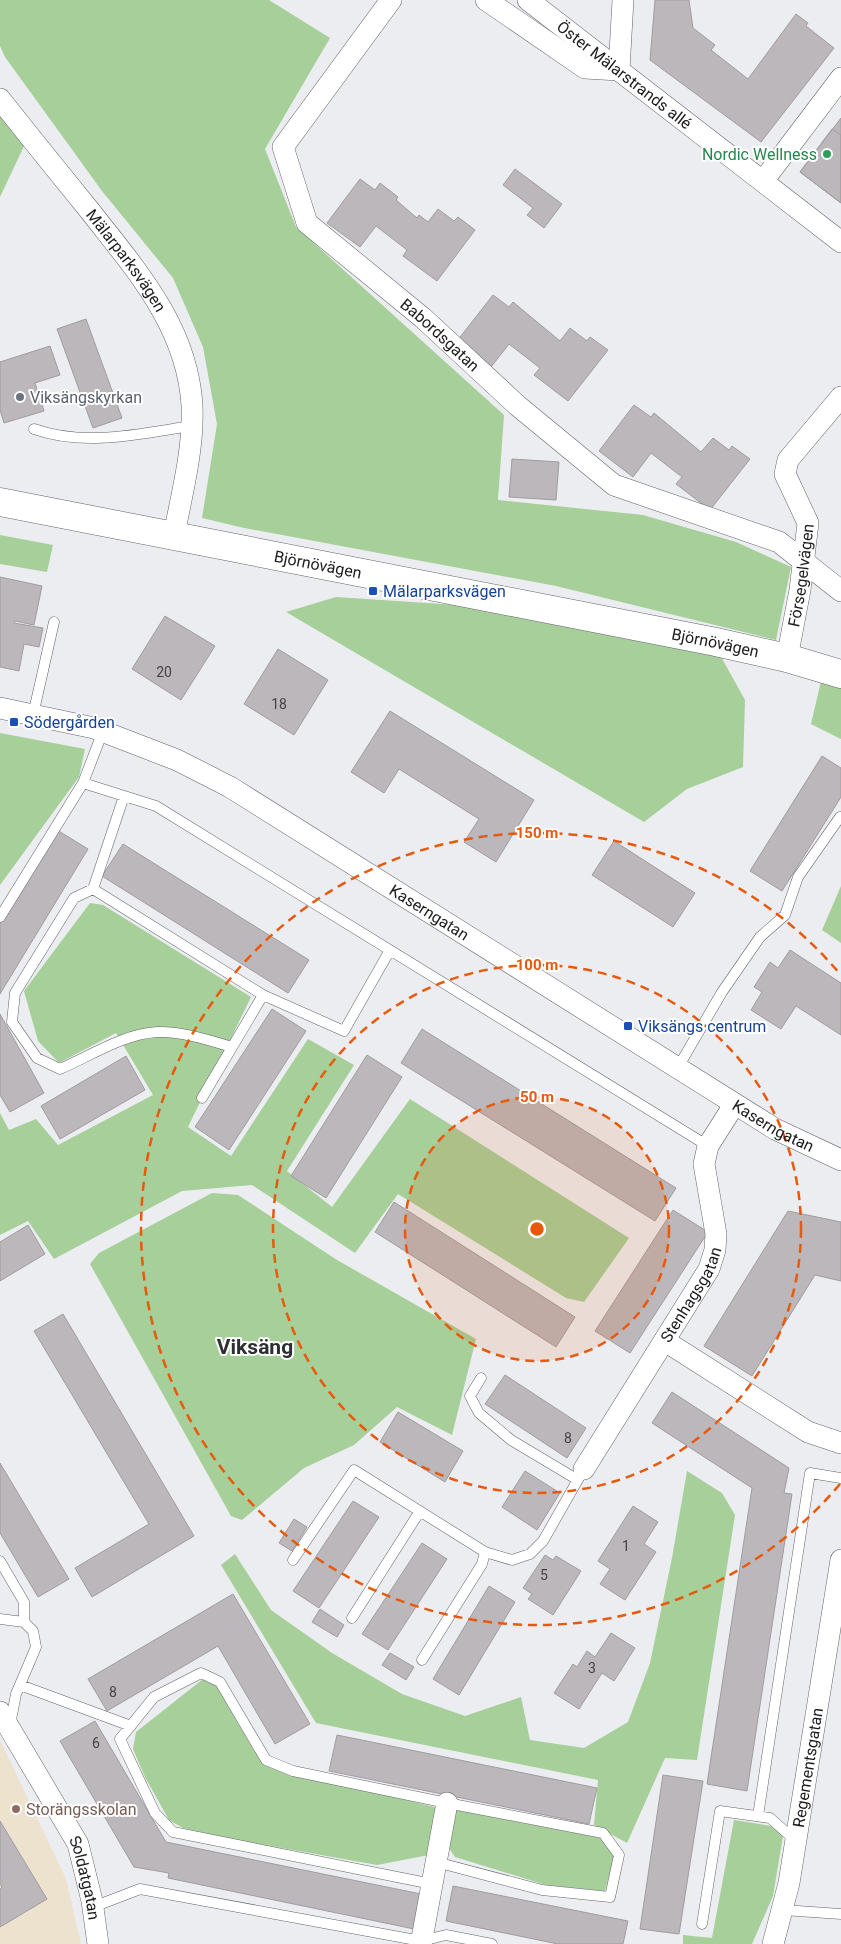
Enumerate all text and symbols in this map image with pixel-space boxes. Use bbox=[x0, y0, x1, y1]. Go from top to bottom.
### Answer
street label: Öster Mälarstrands allé bbox=[553, 17, 695, 133]
place label: Nordic Wellness bbox=[702, 145, 817, 164]
marker: Nordic Wellness bbox=[821, 148, 833, 160]
street label: Mälarparksvägen bbox=[82, 205, 170, 315]
street label: Babordsgatan bbox=[397, 295, 483, 376]
place label: Viksängskyrkan bbox=[30, 388, 142, 407]
marker: Viksängskyrkan bbox=[14, 391, 26, 403]
street label: Försegelvägen bbox=[784, 523, 818, 628]
street label: Björnövägen bbox=[272, 547, 363, 583]
place label: Mälarparksvägen bbox=[383, 582, 506, 601]
marker: Mälarparksvägen bbox=[367, 585, 379, 597]
street label: Björnövägen bbox=[670, 625, 761, 661]
house number: 20 bbox=[156, 664, 172, 680]
house number: 18 bbox=[271, 696, 287, 712]
place label: Södergården bbox=[24, 713, 115, 732]
marker: Södergården bbox=[8, 716, 20, 728]
text: 150 m bbox=[516, 824, 558, 842]
street label: Kaserngatan bbox=[386, 881, 472, 945]
text: 100 m bbox=[516, 956, 558, 974]
place label: Viksängs centrum bbox=[638, 1017, 766, 1036]
marker: Viksängs centrum bbox=[622, 1020, 634, 1032]
text: 50 m bbox=[520, 1088, 554, 1106]
street label: Kaserngatan bbox=[729, 1096, 817, 1156]
centre of rings bbox=[528, 1220, 546, 1238]
street label: Stenhagsgatan bbox=[657, 1245, 725, 1346]
district label: Viksäng bbox=[217, 1335, 293, 1359]
house number: 8 bbox=[564, 1430, 572, 1446]
house number: 1 bbox=[622, 1538, 630, 1554]
house number: 5 bbox=[540, 1567, 548, 1583]
house number: 3 bbox=[588, 1660, 596, 1676]
house number: 8 bbox=[109, 1684, 117, 1700]
street label: Regementsgatan bbox=[789, 1706, 827, 1829]
house number: 6 bbox=[92, 1735, 100, 1751]
place label: Storängsskolan bbox=[26, 1800, 137, 1819]
marker: Storängsskolan bbox=[10, 1803, 22, 1815]
street label: Soldatgatan bbox=[65, 1832, 104, 1921]

